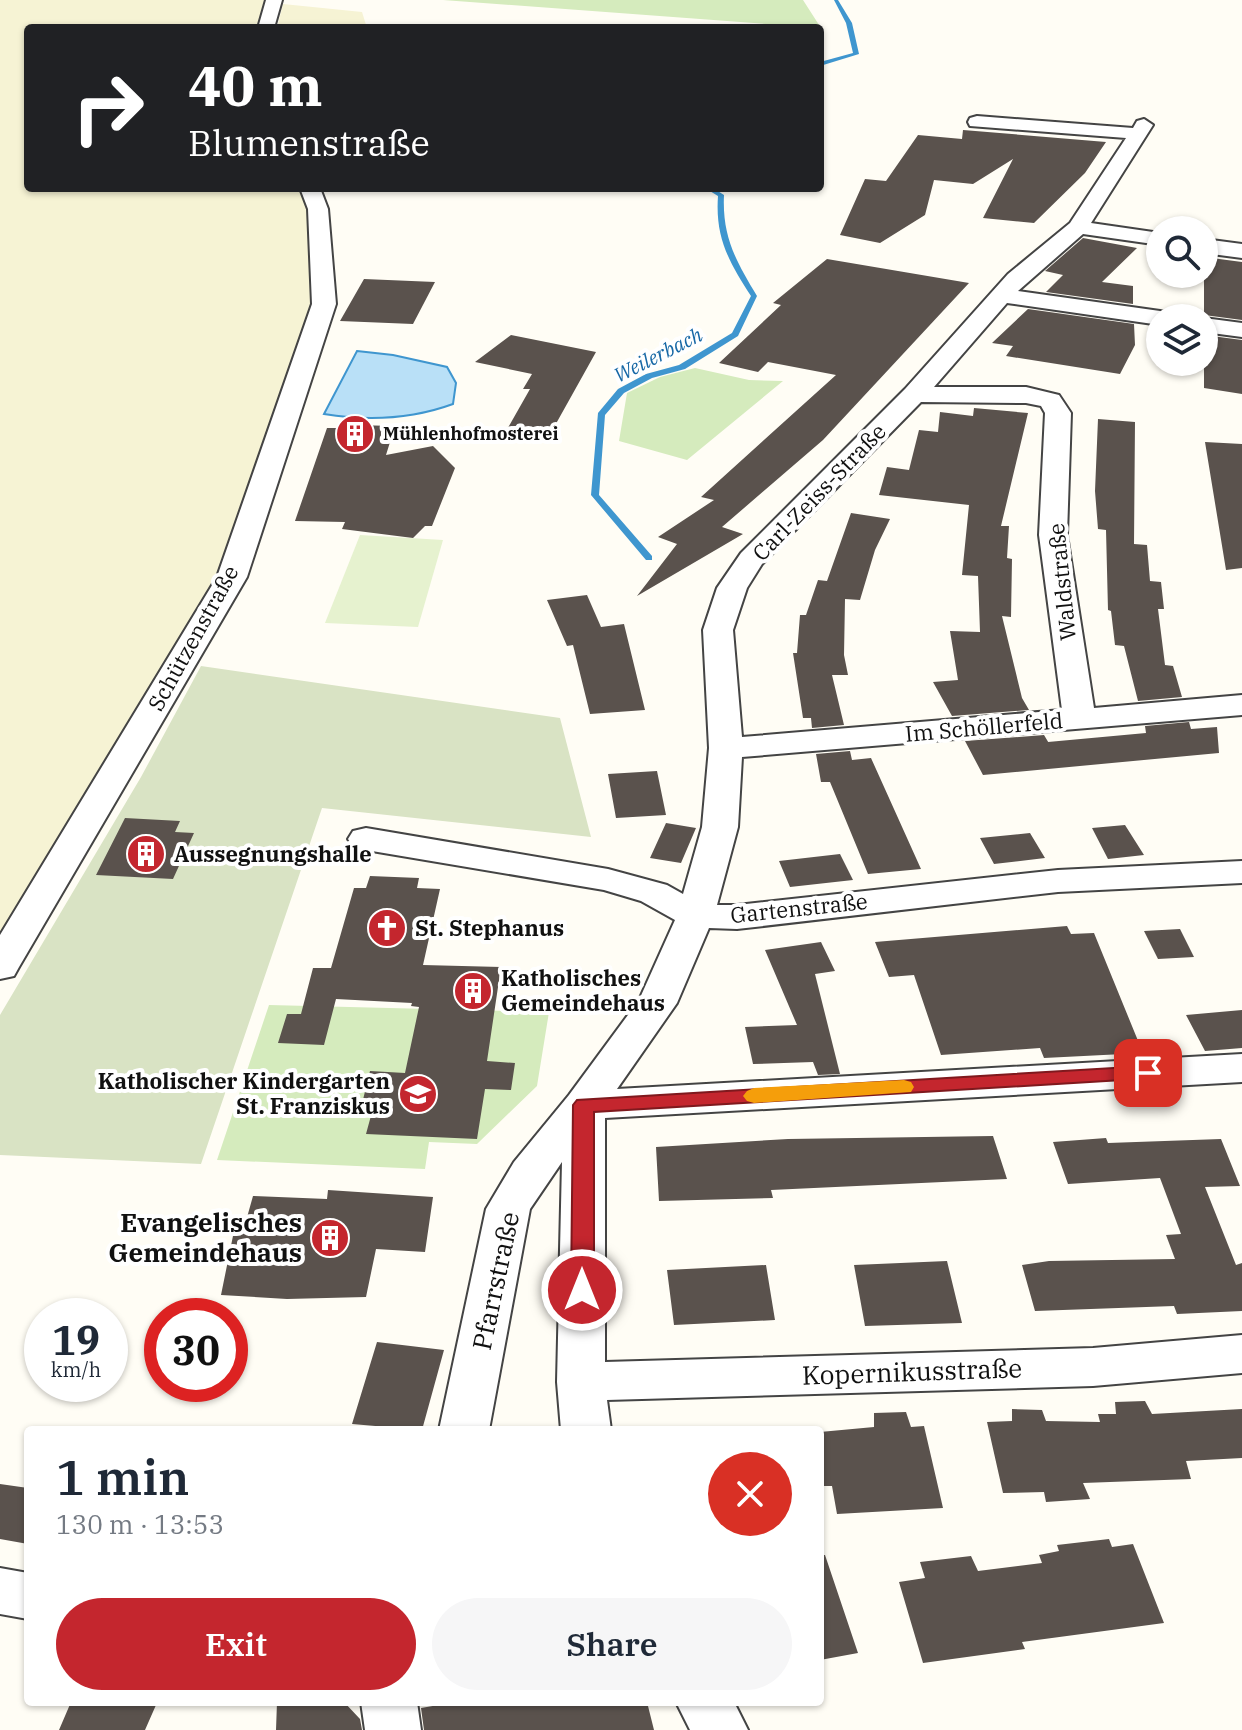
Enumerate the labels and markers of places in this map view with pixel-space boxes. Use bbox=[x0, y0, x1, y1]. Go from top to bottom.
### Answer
building icon: Mühlenhofmosterei bbox=[334, 413, 376, 455]
place label: Mühlenhofmosterei bbox=[383, 422, 559, 445]
building icon: Aussegnungshalle bbox=[125, 833, 167, 875]
place label: Aussegnungshalle bbox=[174, 839, 372, 868]
church icon: St. Stephanus bbox=[366, 907, 408, 949]
place label: St. Stephanus bbox=[415, 913, 564, 942]
place label: Katholisches Gemeindehaus bbox=[501, 963, 665, 1017]
building icon: Katholisches Gemeindehaus bbox=[452, 970, 494, 1012]
pin bbox=[1114, 1039, 1182, 1107]
place label: Katholischer Kindergarten St. Franziskus bbox=[98, 1066, 390, 1120]
school or university icon: Katholischer Kindergarten St. Franziskus bbox=[397, 1073, 439, 1115]
place label: Evangelisches Gemeindehaus bbox=[108, 1205, 302, 1269]
building icon: Evangelisches Gemeindehaus bbox=[309, 1217, 351, 1259]

